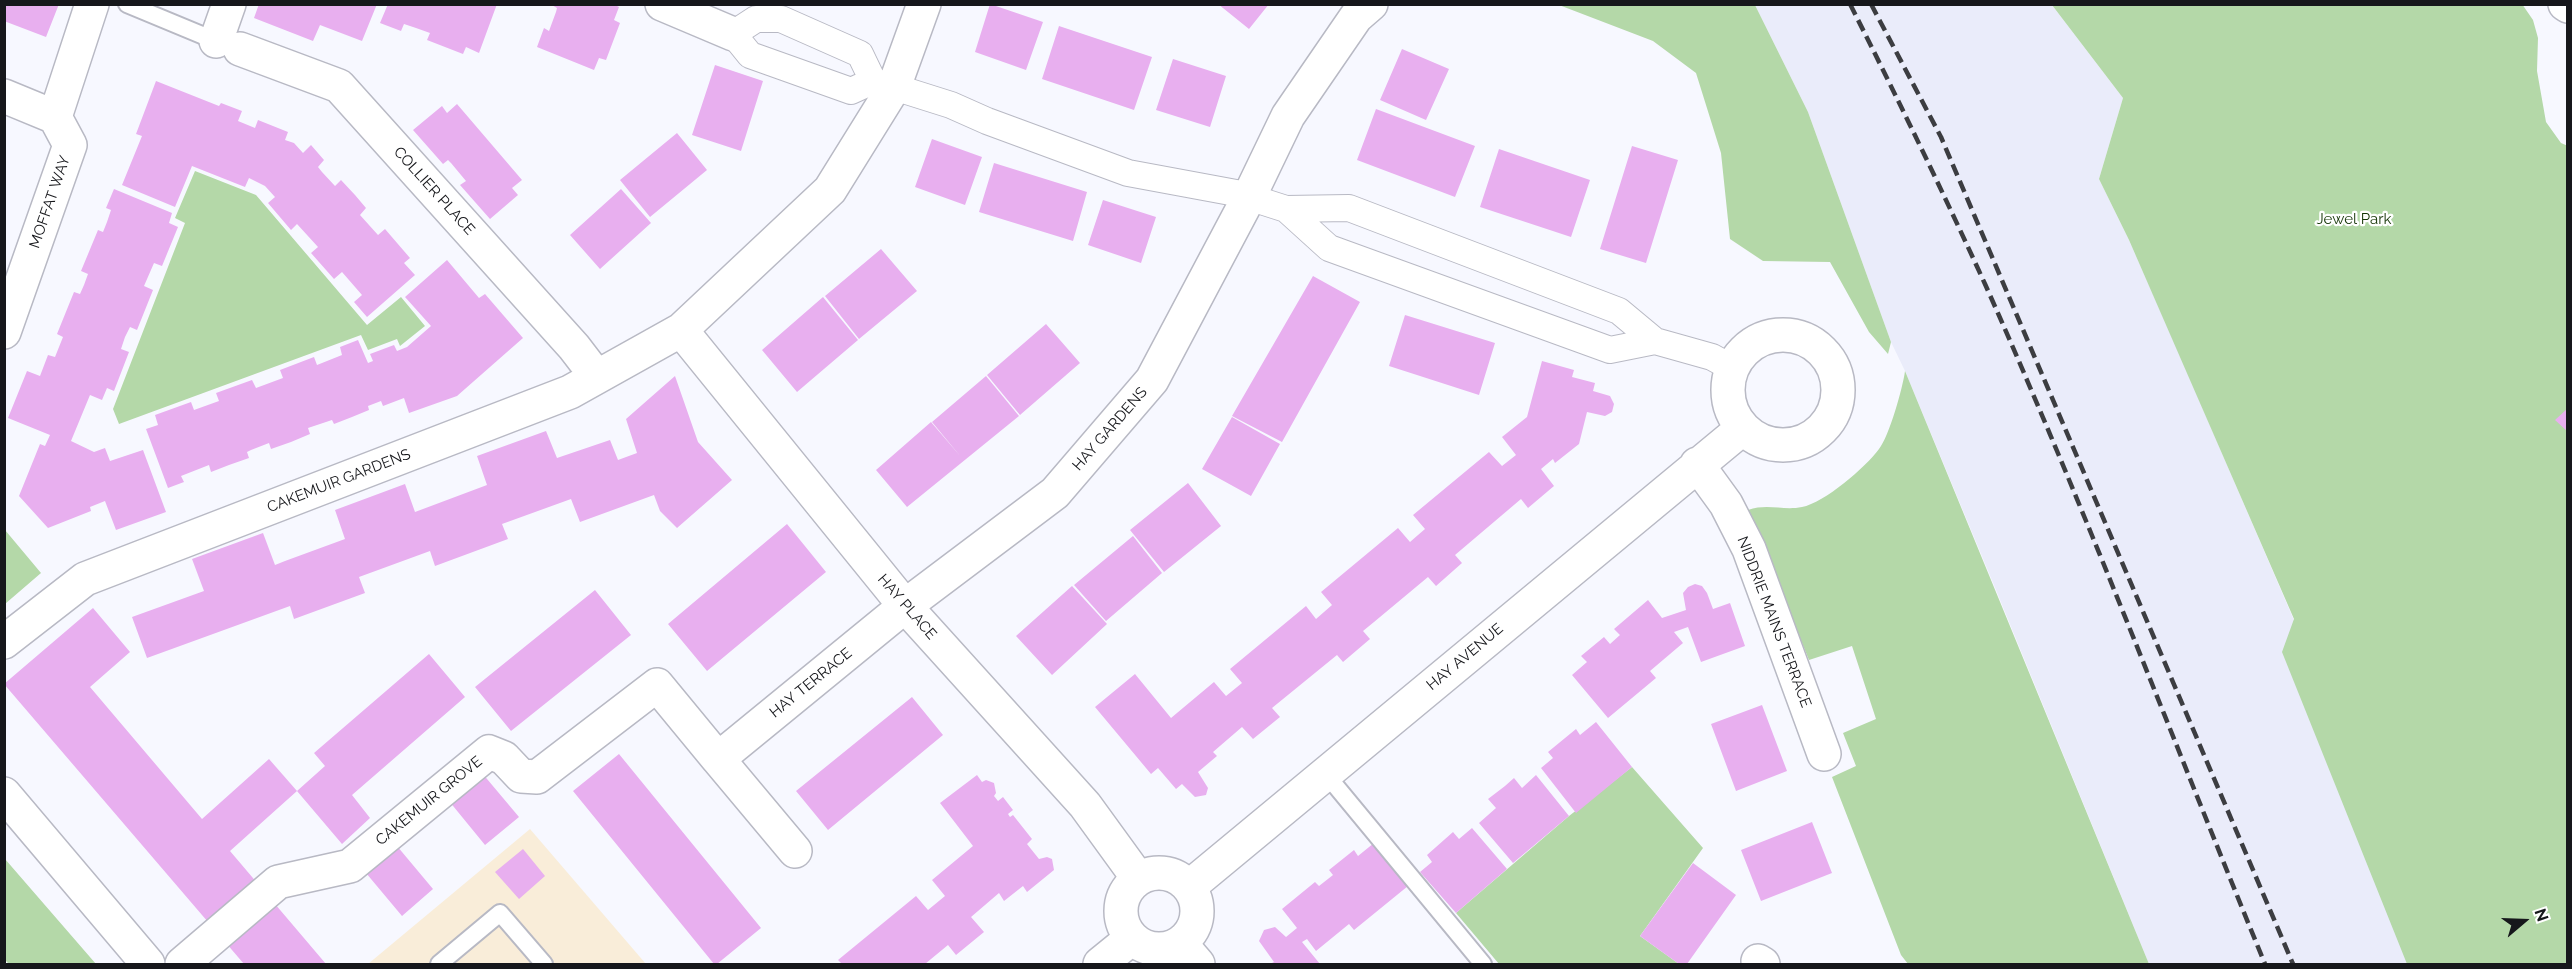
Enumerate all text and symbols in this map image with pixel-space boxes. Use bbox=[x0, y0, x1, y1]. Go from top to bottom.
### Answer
street label: COLLIER PLACE bbox=[390, 143, 478, 239]
street label: MOFFAT WAY bbox=[26, 153, 74, 251]
park label: Jewel Park bbox=[2317, 210, 2391, 228]
street label: HAY GARDENS bbox=[1069, 384, 1151, 474]
street label: CAKEMUIR GARDENS bbox=[265, 445, 413, 517]
street label: NIDDRIE MAINS TERRACE bbox=[1733, 534, 1815, 710]
street label: HAY PLACE bbox=[874, 571, 940, 643]
street label: HAY AVENUE bbox=[1423, 620, 1507, 694]
street label: HAY TERRACE bbox=[766, 644, 856, 722]
street label: CAKEMUIR GROVE bbox=[372, 753, 486, 849]
north arrow bbox=[2494, 891, 2554, 951]
text: N bbox=[2531, 906, 2552, 924]

